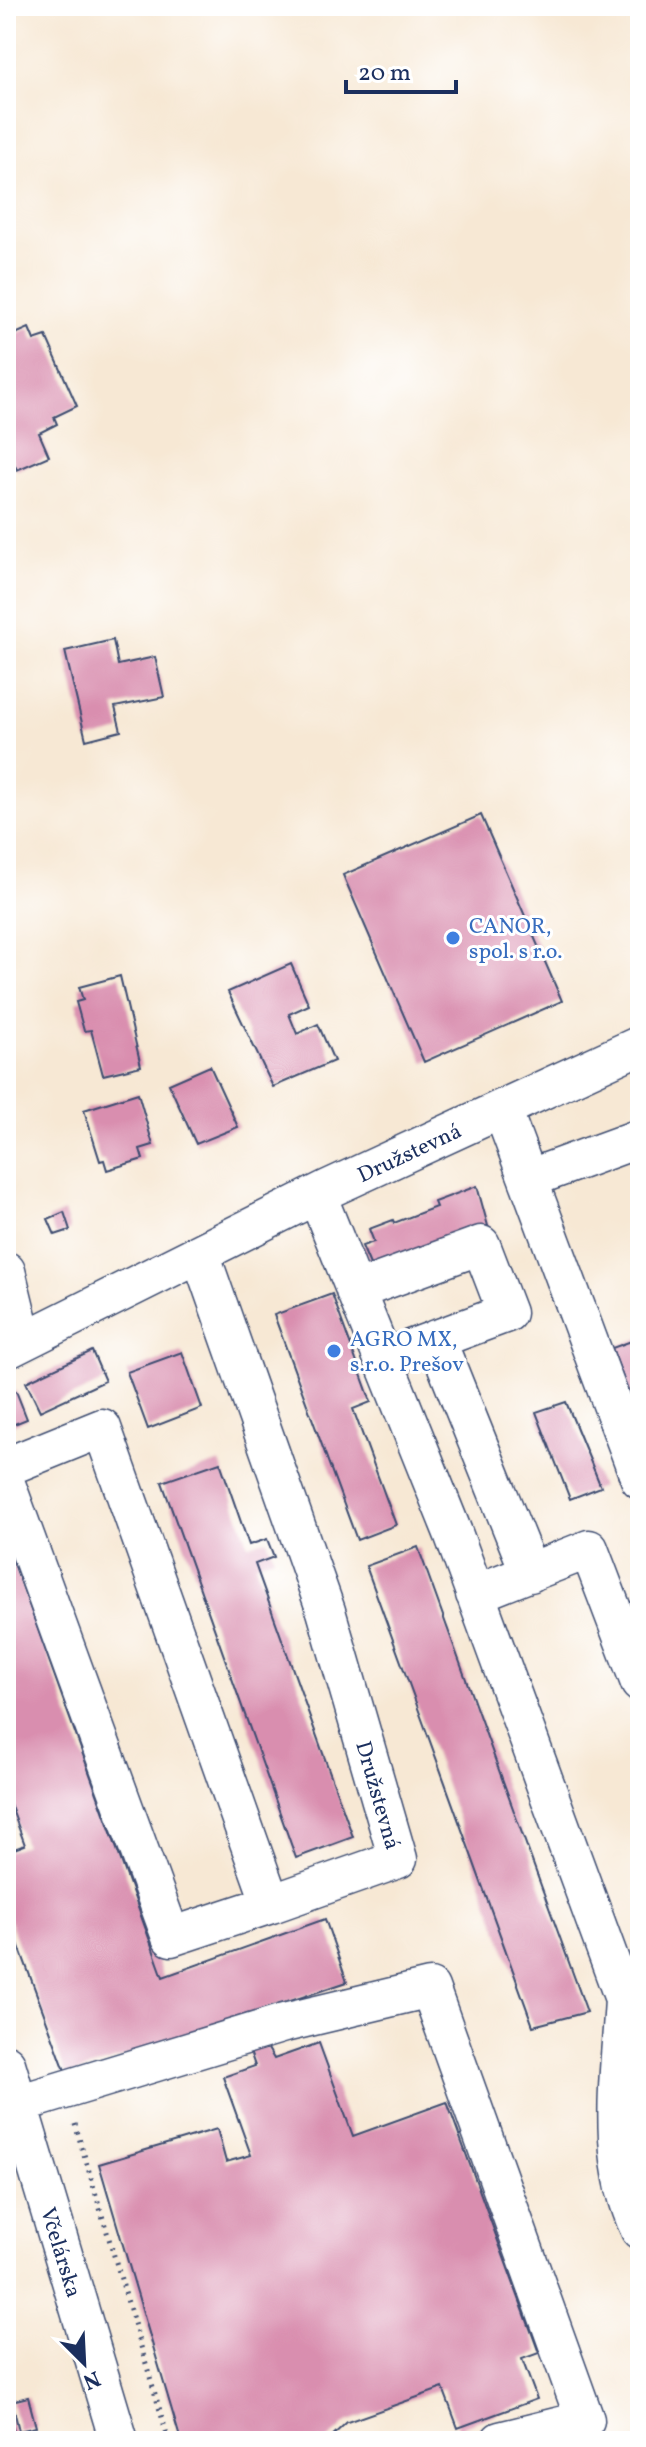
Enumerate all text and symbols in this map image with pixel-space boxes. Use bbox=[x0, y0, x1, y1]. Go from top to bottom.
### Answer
scale bar bbox=[346, 44, 456, 94]
text: 20 m bbox=[358, 57, 411, 91]
place label: CANOR, spol. s r.o. bbox=[469, 912, 562, 968]
marker: CANOR, spol. s r.o. bbox=[444, 929, 462, 947]
street label: Družstevná bbox=[353, 1117, 467, 1192]
place label: AGRO MX, s.r.o. Prešov bbox=[350, 1325, 464, 1381]
marker: AGRO MX, s.r.o. Prešov bbox=[325, 1342, 343, 1360]
street label: Družstevná bbox=[346, 1738, 407, 1854]
street label: Včelárska bbox=[31, 2204, 88, 2302]
north arrow bbox=[44, 2323, 124, 2403]
text: N bbox=[77, 2362, 105, 2396]

